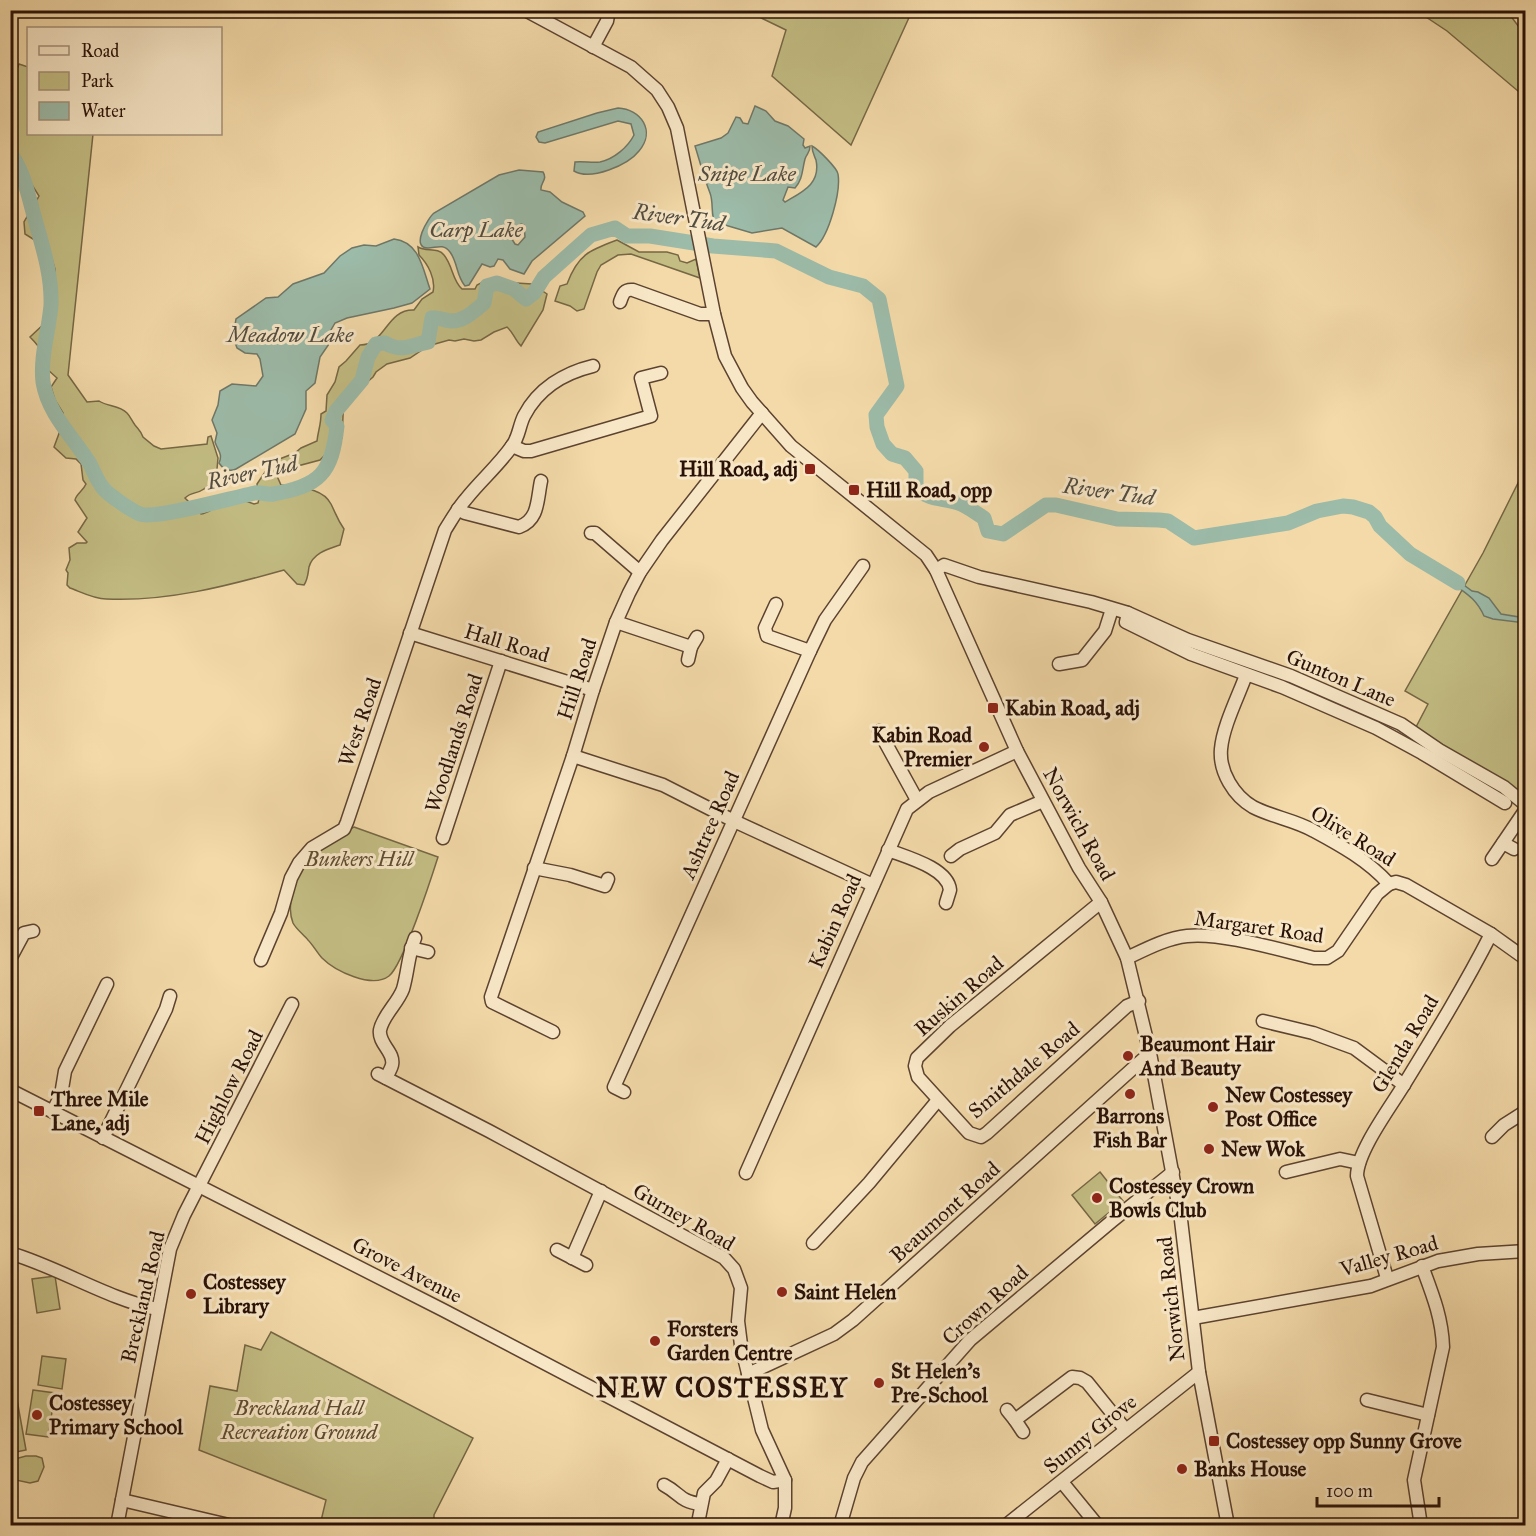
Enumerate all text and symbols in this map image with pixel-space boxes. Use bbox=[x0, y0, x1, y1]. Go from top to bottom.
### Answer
legend bbox=[27, 27, 222, 135]
text: Road bbox=[81, 40, 119, 62]
text: Park bbox=[81, 70, 114, 92]
text: Water bbox=[81, 100, 126, 122]
water label: Snipe Lake bbox=[697, 160, 796, 187]
water label: River Tud bbox=[630, 198, 728, 237]
water label: Carp Lake bbox=[429, 216, 524, 243]
water label: Meadow Lake bbox=[225, 321, 354, 348]
water label: River Tud bbox=[203, 449, 302, 495]
place label: Hill Road, adj bbox=[679, 456, 798, 482]
marker: Hill Road, adj bbox=[803, 462, 817, 476]
water label: River Tud bbox=[1060, 472, 1158, 511]
place label: Hill Road, opp bbox=[866, 477, 993, 503]
marker: Hill Road, opp bbox=[847, 483, 861, 497]
street label: Hall Road bbox=[461, 618, 553, 668]
street label: Hill Road bbox=[552, 634, 603, 723]
street label: Gunton Lane bbox=[1282, 643, 1400, 713]
street label: Woodlands Road bbox=[419, 670, 489, 816]
street label: West Road bbox=[333, 674, 387, 770]
place label: Kabin Road, adj bbox=[1005, 695, 1140, 721]
marker: Kabin Road, adj bbox=[986, 701, 1000, 715]
place label: Kabin Road Premier bbox=[872, 722, 973, 772]
marker: Kabin Road Premier bbox=[977, 740, 991, 754]
street label: Norwich Road bbox=[1037, 763, 1121, 886]
street label: Ashtree Road bbox=[674, 767, 746, 884]
street label: Olive Road bbox=[1306, 800, 1401, 872]
park label: Bunkers Hill bbox=[304, 846, 416, 872]
street label: Kabin Road bbox=[803, 869, 867, 972]
street label: Margaret Road bbox=[1193, 905, 1326, 949]
street label: Ruskin Road bbox=[909, 950, 1009, 1042]
street label: Glenda Road bbox=[1366, 990, 1445, 1098]
street label: Smithdale Road bbox=[963, 1016, 1085, 1124]
street label: Highlow Road bbox=[189, 1025, 269, 1148]
place label: Beaumont Hair And Beauty bbox=[1138, 1031, 1276, 1081]
marker: Beaumont Hair And Beauty bbox=[1121, 1049, 1135, 1063]
place label: New Costessey Post Office bbox=[1225, 1082, 1353, 1132]
place label: Three Mile Lane, adj bbox=[50, 1086, 149, 1136]
marker: Barrons Fish Bar bbox=[1123, 1087, 1137, 1101]
marker: New Costessey Post Office bbox=[1206, 1100, 1220, 1114]
place label: Barrons Fish Bar bbox=[1093, 1103, 1168, 1153]
marker: Three Mile Lane, adj bbox=[32, 1104, 46, 1118]
place label: New Wok bbox=[1221, 1136, 1306, 1162]
marker: New Wok bbox=[1202, 1142, 1216, 1156]
street label: Beaumont Road bbox=[885, 1156, 1006, 1268]
place label: Costessey Crown Bowls Club bbox=[1109, 1173, 1255, 1223]
street label: Gurney Road bbox=[628, 1177, 740, 1257]
marker: Costessey Crown Bowls Club bbox=[1090, 1191, 1104, 1205]
street label: Breckland Road bbox=[115, 1228, 171, 1366]
street label: Valley Road bbox=[1336, 1229, 1442, 1283]
street label: Grove Avenue bbox=[348, 1231, 467, 1309]
street label: Norwich Road bbox=[1151, 1235, 1190, 1363]
street label: Crown Road bbox=[936, 1259, 1034, 1351]
place label: Costessey Library bbox=[203, 1269, 287, 1319]
place label: Saint Helen bbox=[794, 1279, 897, 1305]
marker: Saint Helen bbox=[775, 1285, 789, 1299]
marker: Costessey Library bbox=[184, 1287, 198, 1301]
place label: Forsters Garden Centre bbox=[667, 1316, 793, 1366]
marker: Forsters Garden Centre bbox=[648, 1334, 662, 1348]
place label: St Helen's Pre-School bbox=[891, 1358, 989, 1408]
district label: NEW COSTESSEY bbox=[596, 1371, 849, 1404]
marker: St Helen's Pre-School bbox=[872, 1376, 886, 1390]
street label: Sunny Grove bbox=[1038, 1388, 1142, 1479]
place label: Costessey Primary School bbox=[49, 1390, 184, 1440]
park label: Breckland Hall Recreation Ground bbox=[220, 1395, 379, 1445]
marker: Costessey Primary School bbox=[30, 1408, 44, 1422]
place label: Costessey opp Sunny Grove bbox=[1226, 1428, 1462, 1454]
marker: Costessey opp Sunny Grove bbox=[1207, 1434, 1221, 1448]
place label: Banks House bbox=[1194, 1456, 1307, 1482]
marker: Banks House bbox=[1175, 1462, 1189, 1476]
scale bar bbox=[1317, 1470, 1438, 1508]
text: 100 m bbox=[1326, 1480, 1373, 1502]

